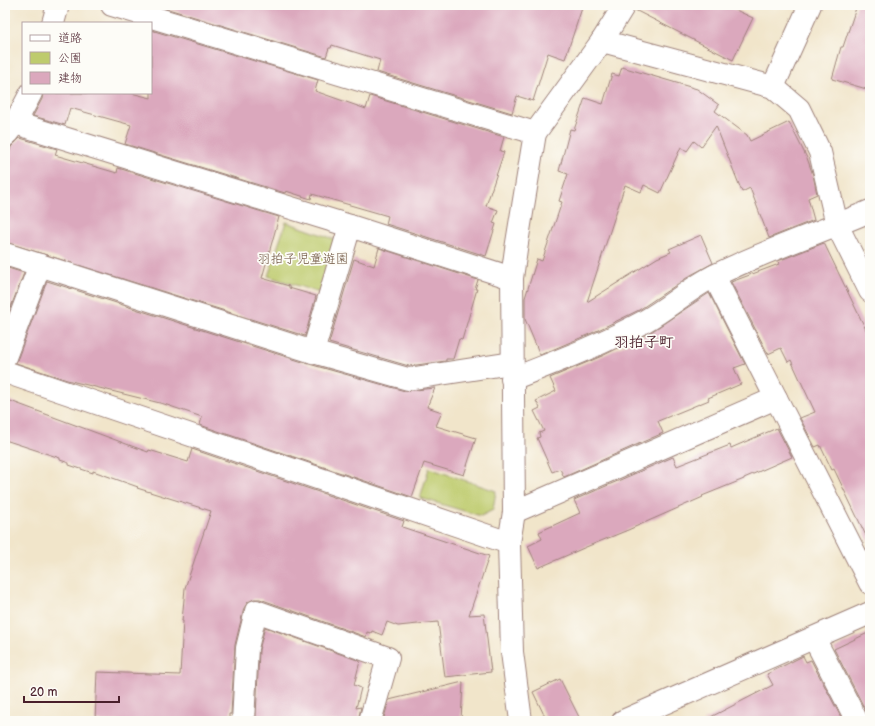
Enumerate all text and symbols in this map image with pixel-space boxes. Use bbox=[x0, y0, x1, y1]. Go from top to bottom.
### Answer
legend bbox=[22, 22, 152, 94]
text: 道路 bbox=[58, 31, 82, 46]
text: 公園 bbox=[58, 51, 82, 66]
text: 建物 bbox=[58, 71, 82, 86]
park label: 羽拍子児童遊園 bbox=[257, 251, 349, 267]
district label: 羽拍子町 bbox=[614, 333, 674, 352]
scale bar bbox=[24, 678, 119, 704]
text: 20 m bbox=[30, 685, 57, 700]

